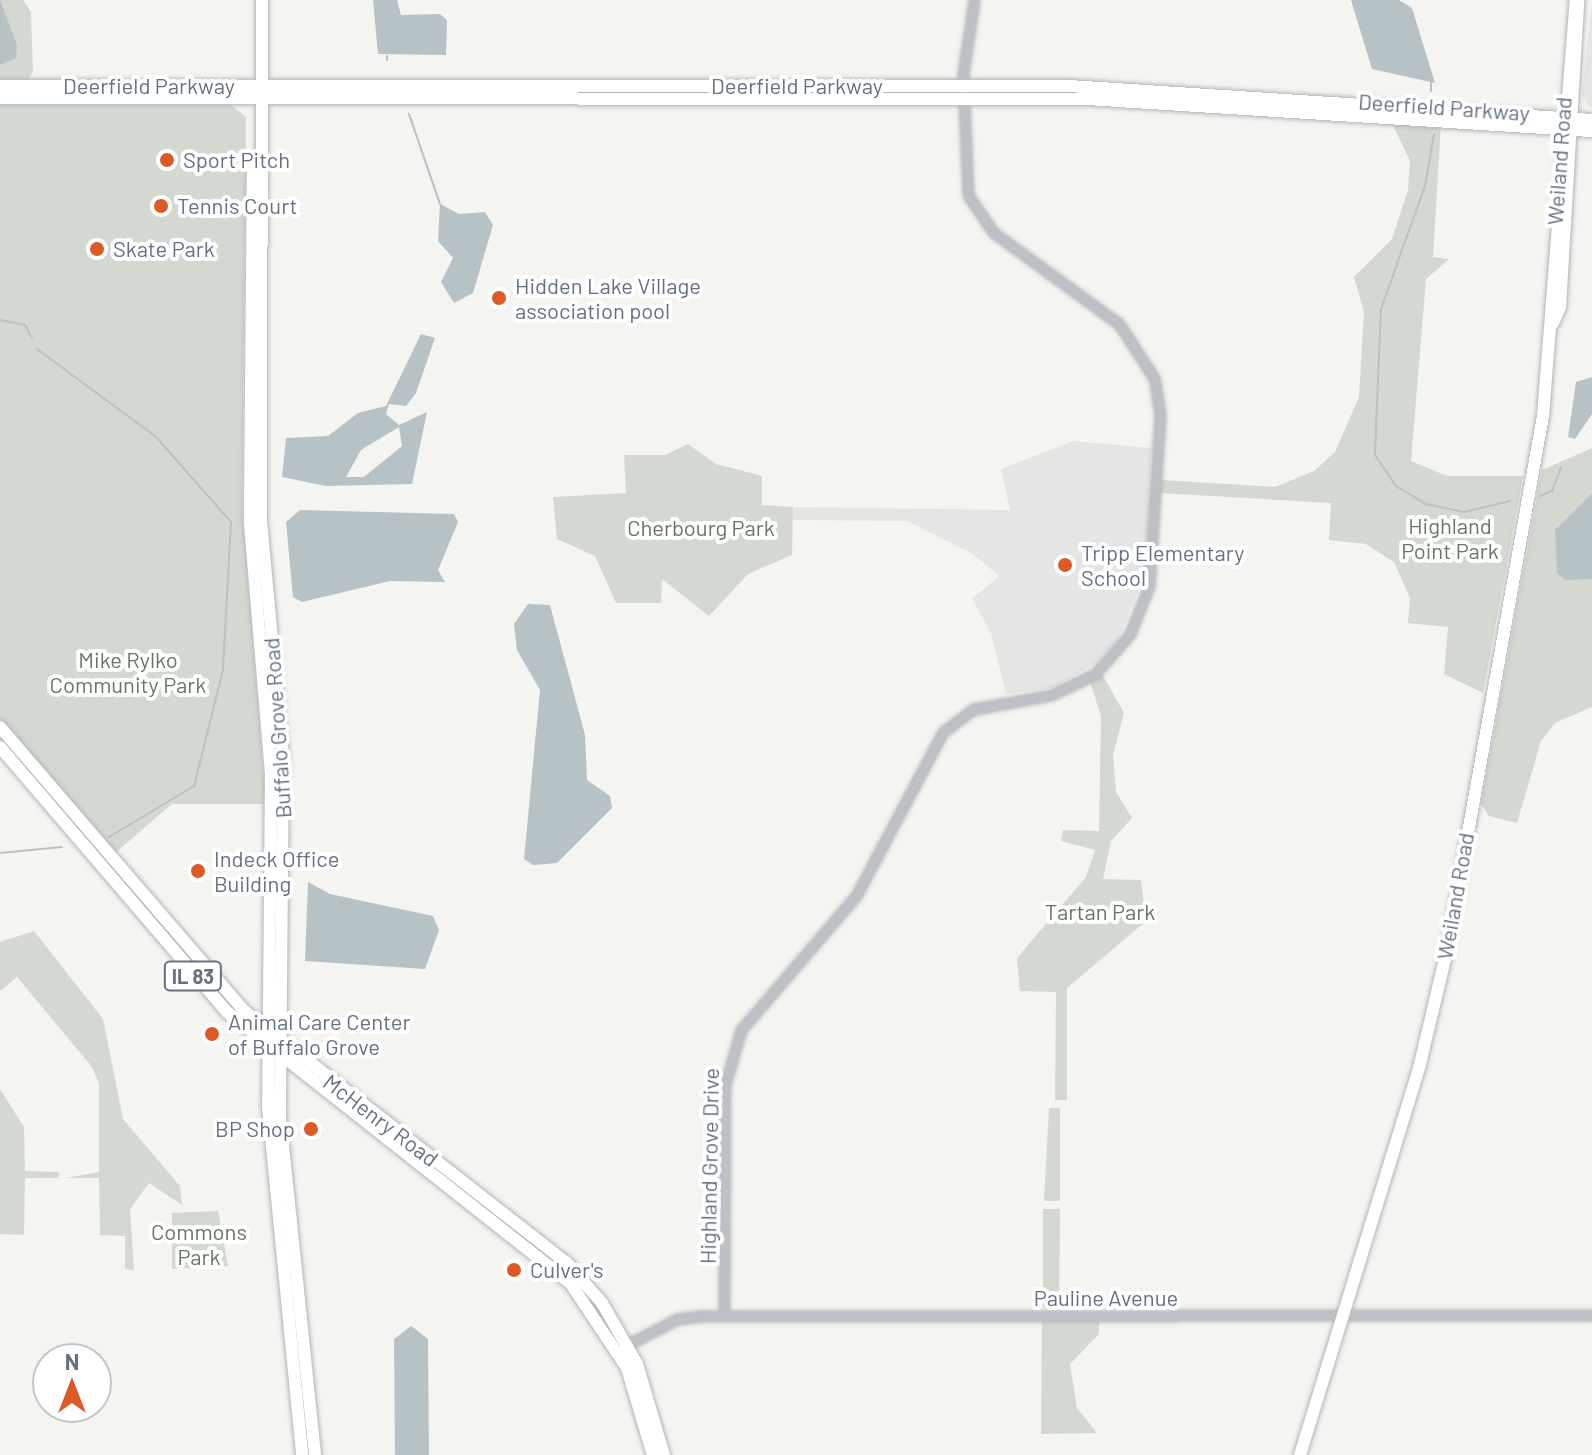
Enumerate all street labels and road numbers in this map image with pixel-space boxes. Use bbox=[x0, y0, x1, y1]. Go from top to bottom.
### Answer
street label: Deerfield Parkway bbox=[63, 73, 235, 99]
street label: Deerfield Parkway bbox=[711, 73, 883, 99]
street label: Deerfield Parkway bbox=[1357, 88, 1531, 126]
street label: Weiland Road bbox=[1541, 96, 1577, 226]
street label: Buffalo Grove Road bbox=[258, 637, 296, 819]
street label: Weiland Road bbox=[1431, 830, 1479, 962]
road number: IL 83 bbox=[163, 960, 223, 992]
street label: McHenry Road bbox=[318, 1068, 444, 1172]
street label: Highland Grove Drive bbox=[694, 1068, 724, 1264]
street label: Pauline Avenue bbox=[1034, 1285, 1178, 1311]

